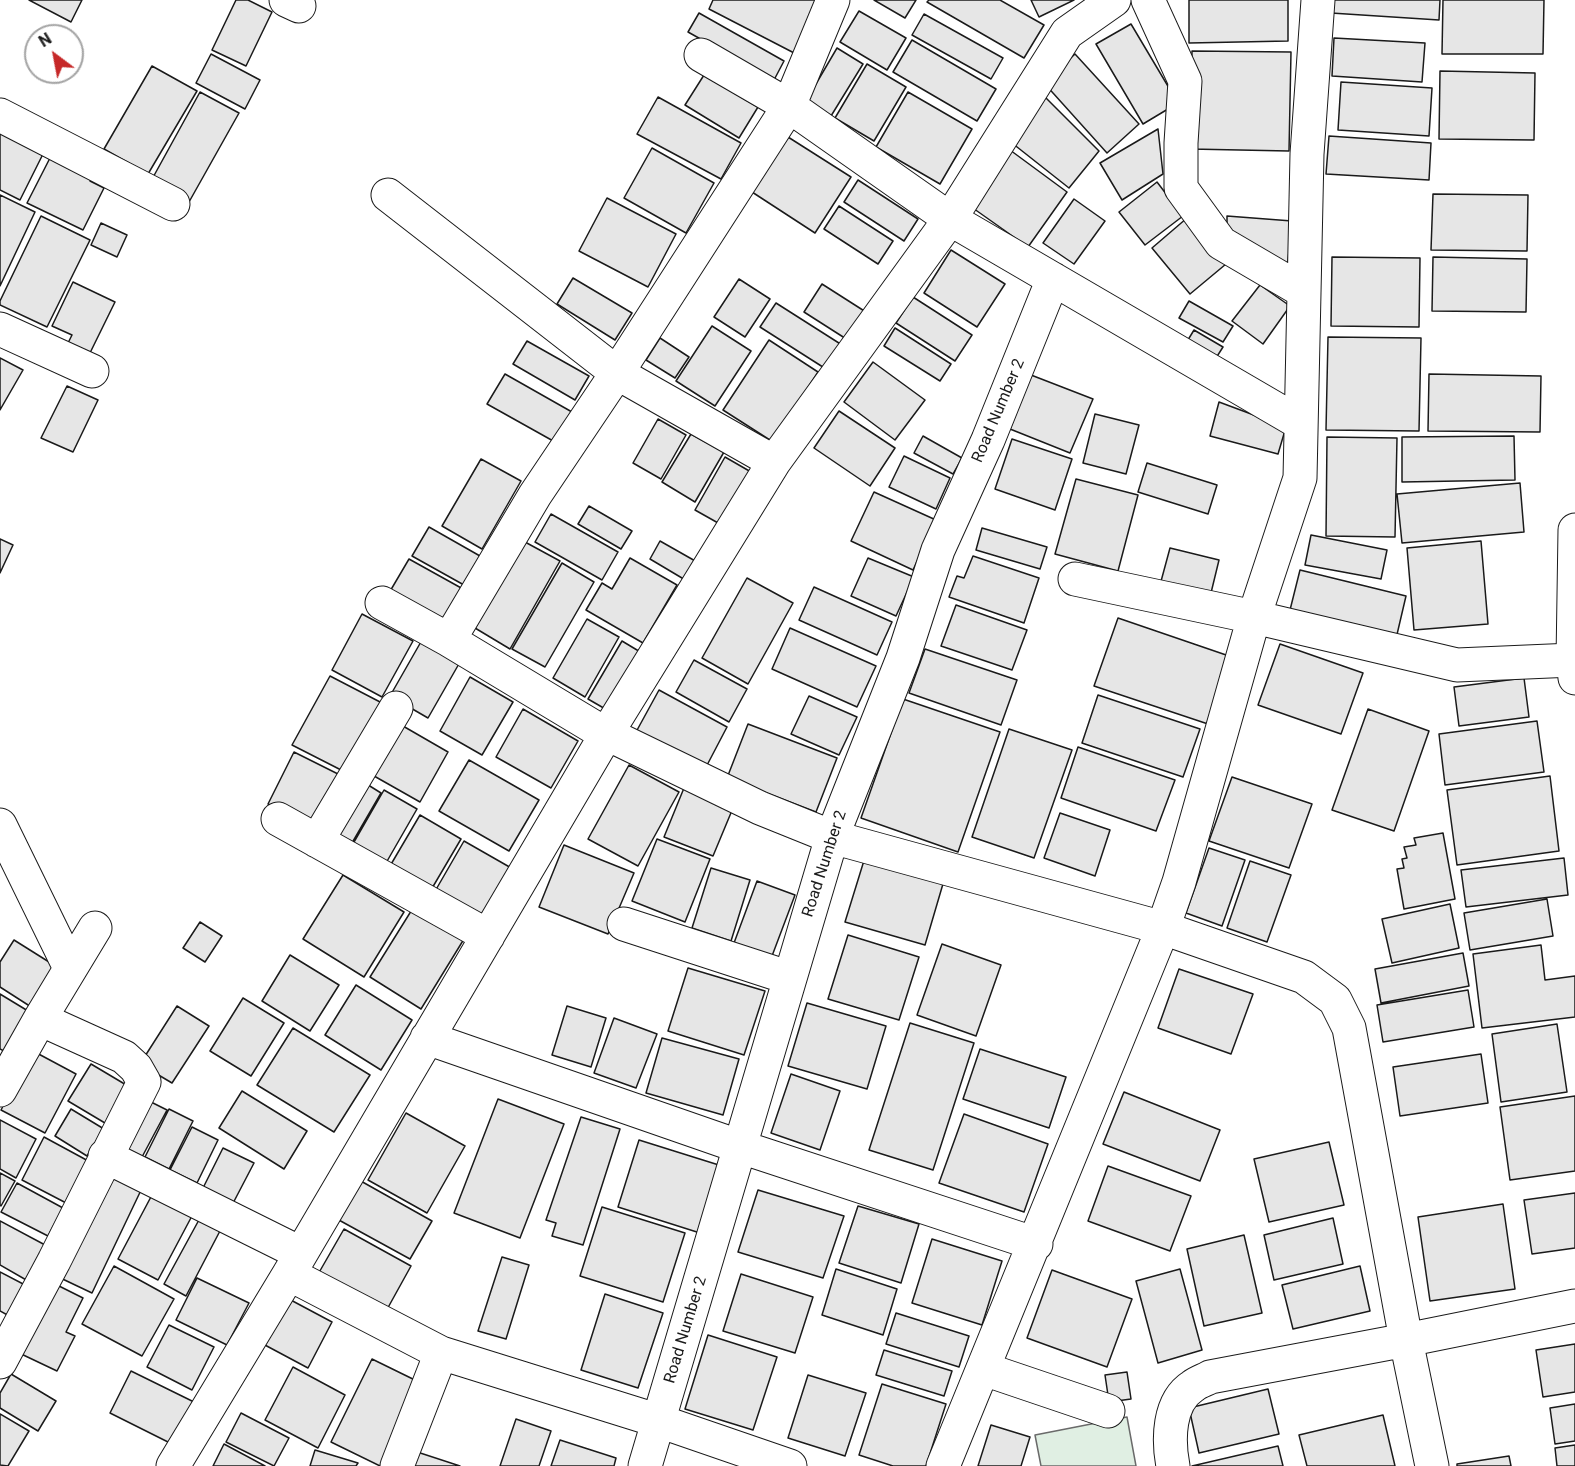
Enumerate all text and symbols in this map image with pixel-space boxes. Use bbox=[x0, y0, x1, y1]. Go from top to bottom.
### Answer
north arrow bbox=[24, 24, 84, 84]
text: N bbox=[35, 29, 55, 51]
street label: Road Number 2 bbox=[969, 356, 1029, 466]
street label: Road Number 2 bbox=[799, 808, 851, 920]
street label: Road Number 2 bbox=[661, 1274, 711, 1386]

